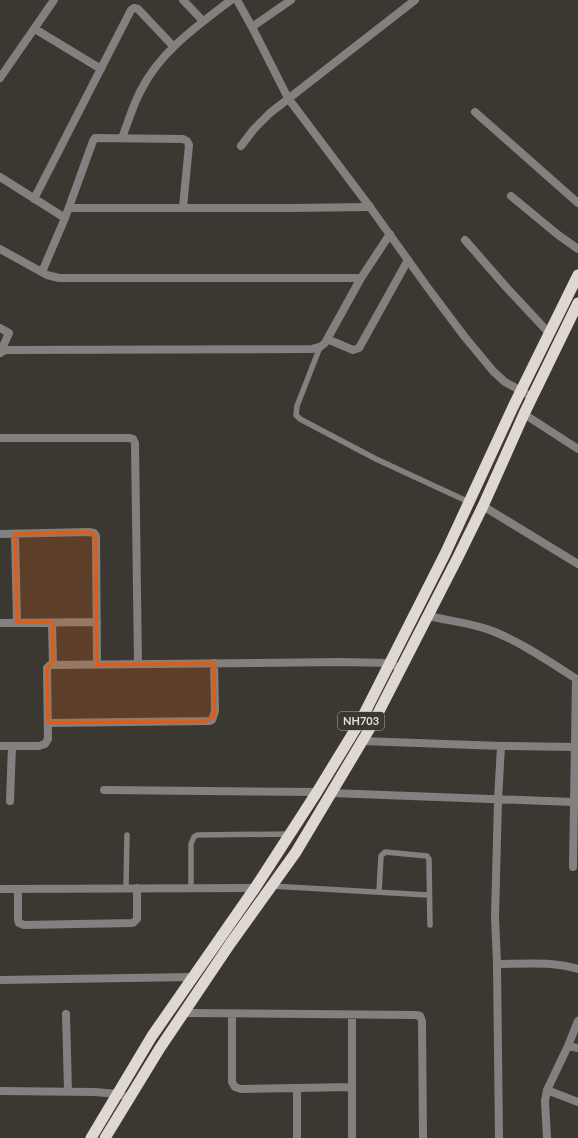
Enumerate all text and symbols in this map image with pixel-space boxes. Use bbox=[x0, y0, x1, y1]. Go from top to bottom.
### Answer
road number: NH703 bbox=[338, 712, 384, 730]

